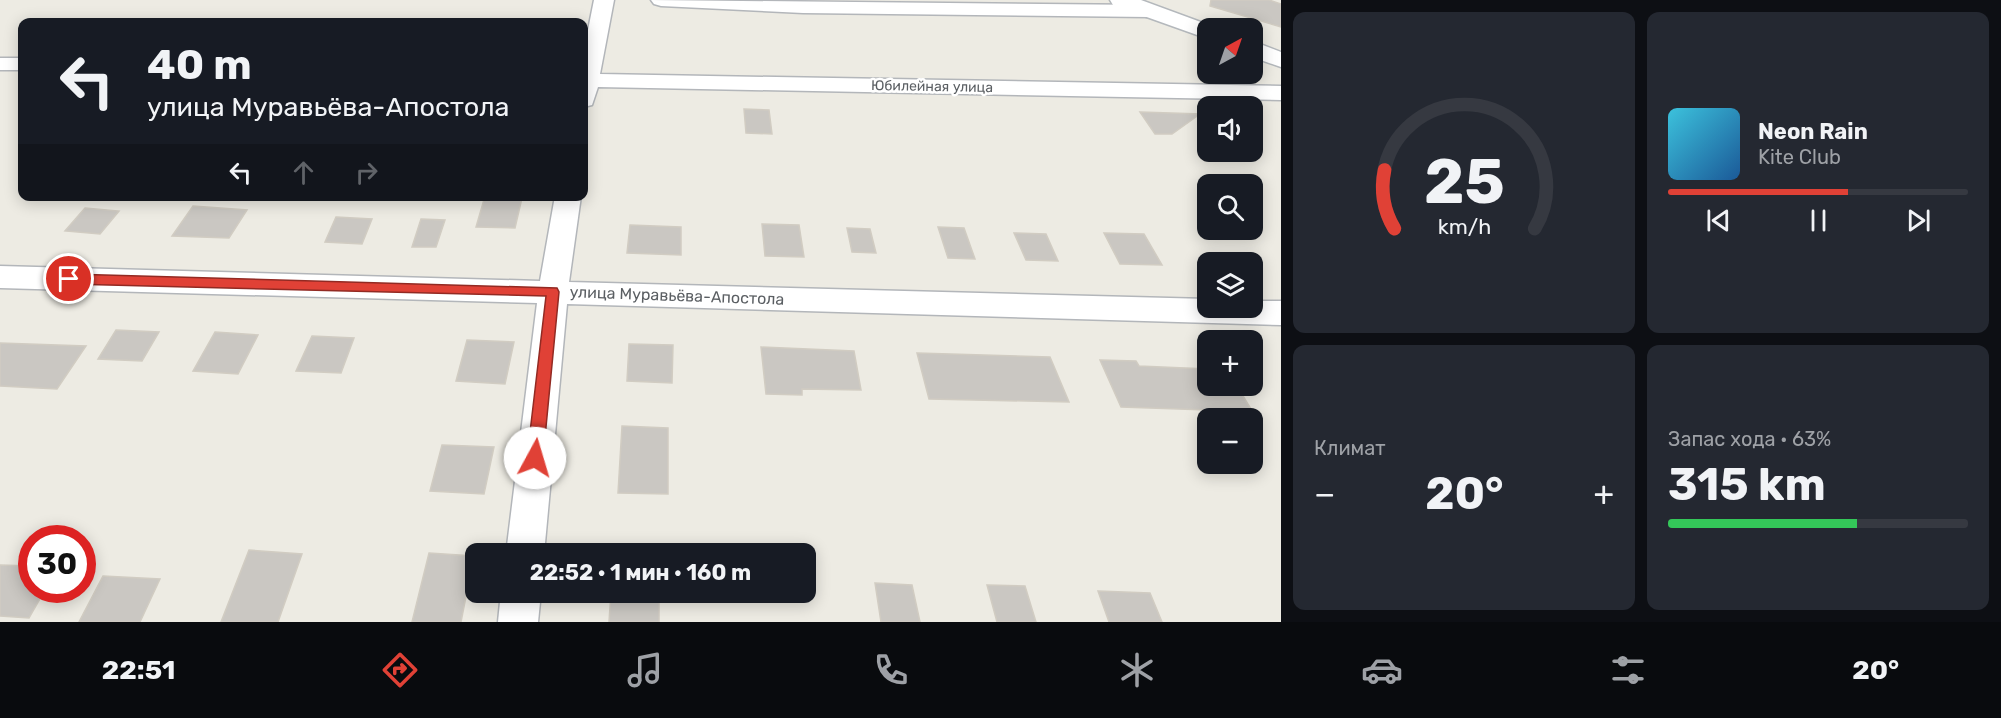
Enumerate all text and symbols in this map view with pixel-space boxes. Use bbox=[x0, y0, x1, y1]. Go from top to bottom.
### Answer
north arrow bbox=[1197, 18, 1263, 84]
map controls bbox=[1197, 18, 1263, 474]
text: 40 m bbox=[147, 40, 252, 90]
icon: left bbox=[48, 42, 126, 120]
street label: Юбилейная улица bbox=[871, 77, 993, 96]
text: улица Муравьёва-Апостола bbox=[147, 91, 510, 123]
button: sound bbox=[1197, 96, 1263, 162]
text: Neon Rain bbox=[1758, 118, 1868, 145]
text: Kite Club bbox=[1758, 145, 1841, 169]
text: 25 bbox=[1424, 146, 1504, 220]
icon: left bbox=[224, 156, 257, 189]
icon: ahead bbox=[287, 156, 320, 189]
icon: right bbox=[350, 156, 383, 189]
button: search bbox=[1197, 174, 1263, 240]
icon: previous bbox=[1702, 204, 1735, 237]
icon: pause bbox=[1802, 204, 1835, 237]
icon: next bbox=[1902, 204, 1935, 237]
text: km/h bbox=[1437, 215, 1491, 240]
button: layers bbox=[1197, 252, 1263, 318]
pin bbox=[43, 253, 94, 304]
icon: arrive bbox=[52, 262, 85, 295]
street label: улица Муравьёва-Апостола bbox=[569, 282, 785, 309]
button: + bbox=[1197, 330, 1263, 396]
button: − bbox=[1197, 408, 1263, 474]
position arrow bbox=[503, 426, 567, 490]
text: Запас хода · 63% bbox=[1668, 427, 1831, 451]
text: Климат bbox=[1314, 436, 1386, 460]
text: 315 km bbox=[1668, 458, 1826, 511]
text: 20° bbox=[1425, 467, 1504, 520]
text: − bbox=[1314, 474, 1335, 513]
text: + bbox=[1593, 474, 1614, 513]
speed limit sign: 30 bbox=[18, 525, 96, 603]
text: 22:52 · 1 мин · 160 m bbox=[530, 559, 751, 586]
icon: directions bbox=[379, 649, 421, 691]
icon: music bbox=[624, 649, 666, 691]
icon: phone bbox=[870, 649, 912, 691]
icon: climate bbox=[1116, 649, 1158, 691]
icon: car bbox=[1361, 649, 1403, 691]
icon: filters bbox=[1607, 649, 1649, 691]
text: 22:51 bbox=[102, 654, 175, 686]
text: 20° bbox=[1852, 654, 1899, 686]

